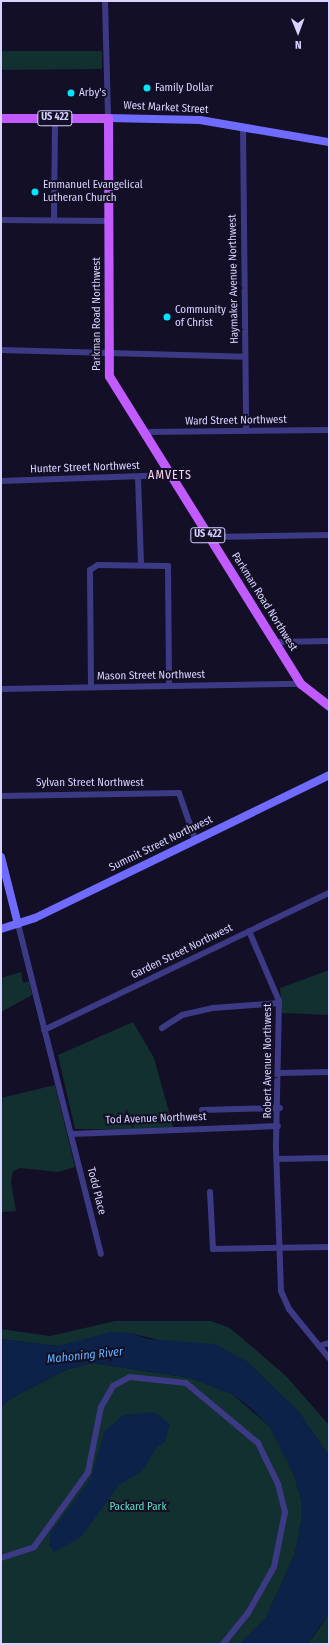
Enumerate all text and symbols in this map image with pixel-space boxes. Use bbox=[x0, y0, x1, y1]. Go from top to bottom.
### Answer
north arrow bbox=[278, 12, 318, 52]
text: N bbox=[295, 38, 302, 51]
place label: Family Dollar bbox=[155, 81, 213, 95]
marker: Family Dollar bbox=[142, 83, 152, 93]
place label: Arby's bbox=[79, 86, 106, 100]
marker: Arby's bbox=[66, 88, 76, 98]
street label: West Market Street bbox=[123, 99, 209, 117]
road number: US 422 bbox=[37, 110, 73, 126]
place label: Emmanuel Evangelical Lutheran Church bbox=[43, 179, 143, 205]
marker: Emmanuel Evangelical Lutheran Church bbox=[30, 187, 40, 197]
street label: Haymaker Avenue Northwest bbox=[226, 214, 242, 344]
street label: Parkman Road Northwest bbox=[90, 257, 104, 371]
place label: Community of Christ bbox=[175, 304, 226, 330]
marker: Community of Christ bbox=[162, 312, 172, 322]
street label: Ward Street Northwest bbox=[185, 414, 287, 428]
street label: Hunter Street Northwest bbox=[30, 459, 140, 477]
district label: AMVETS bbox=[148, 469, 192, 483]
road number: US 422 bbox=[190, 527, 226, 543]
street label: Parkman Road Northwest bbox=[228, 550, 300, 654]
street label: Mason Street Northwest bbox=[97, 668, 205, 684]
street label: Sylvan Street Northwest bbox=[36, 776, 144, 790]
street label: Summit Street Northwest bbox=[107, 813, 215, 875]
street label: Garden Street Northwest bbox=[129, 922, 235, 982]
street label: Robert Avenue Northwest bbox=[261, 1003, 275, 1119]
street label: Tod Avenue Northwest bbox=[105, 1111, 207, 1127]
street label: Todd Place bbox=[84, 1166, 108, 1216]
water label: Mahoning River bbox=[46, 1345, 124, 1367]
park label: Packard Park bbox=[109, 1500, 167, 1514]

